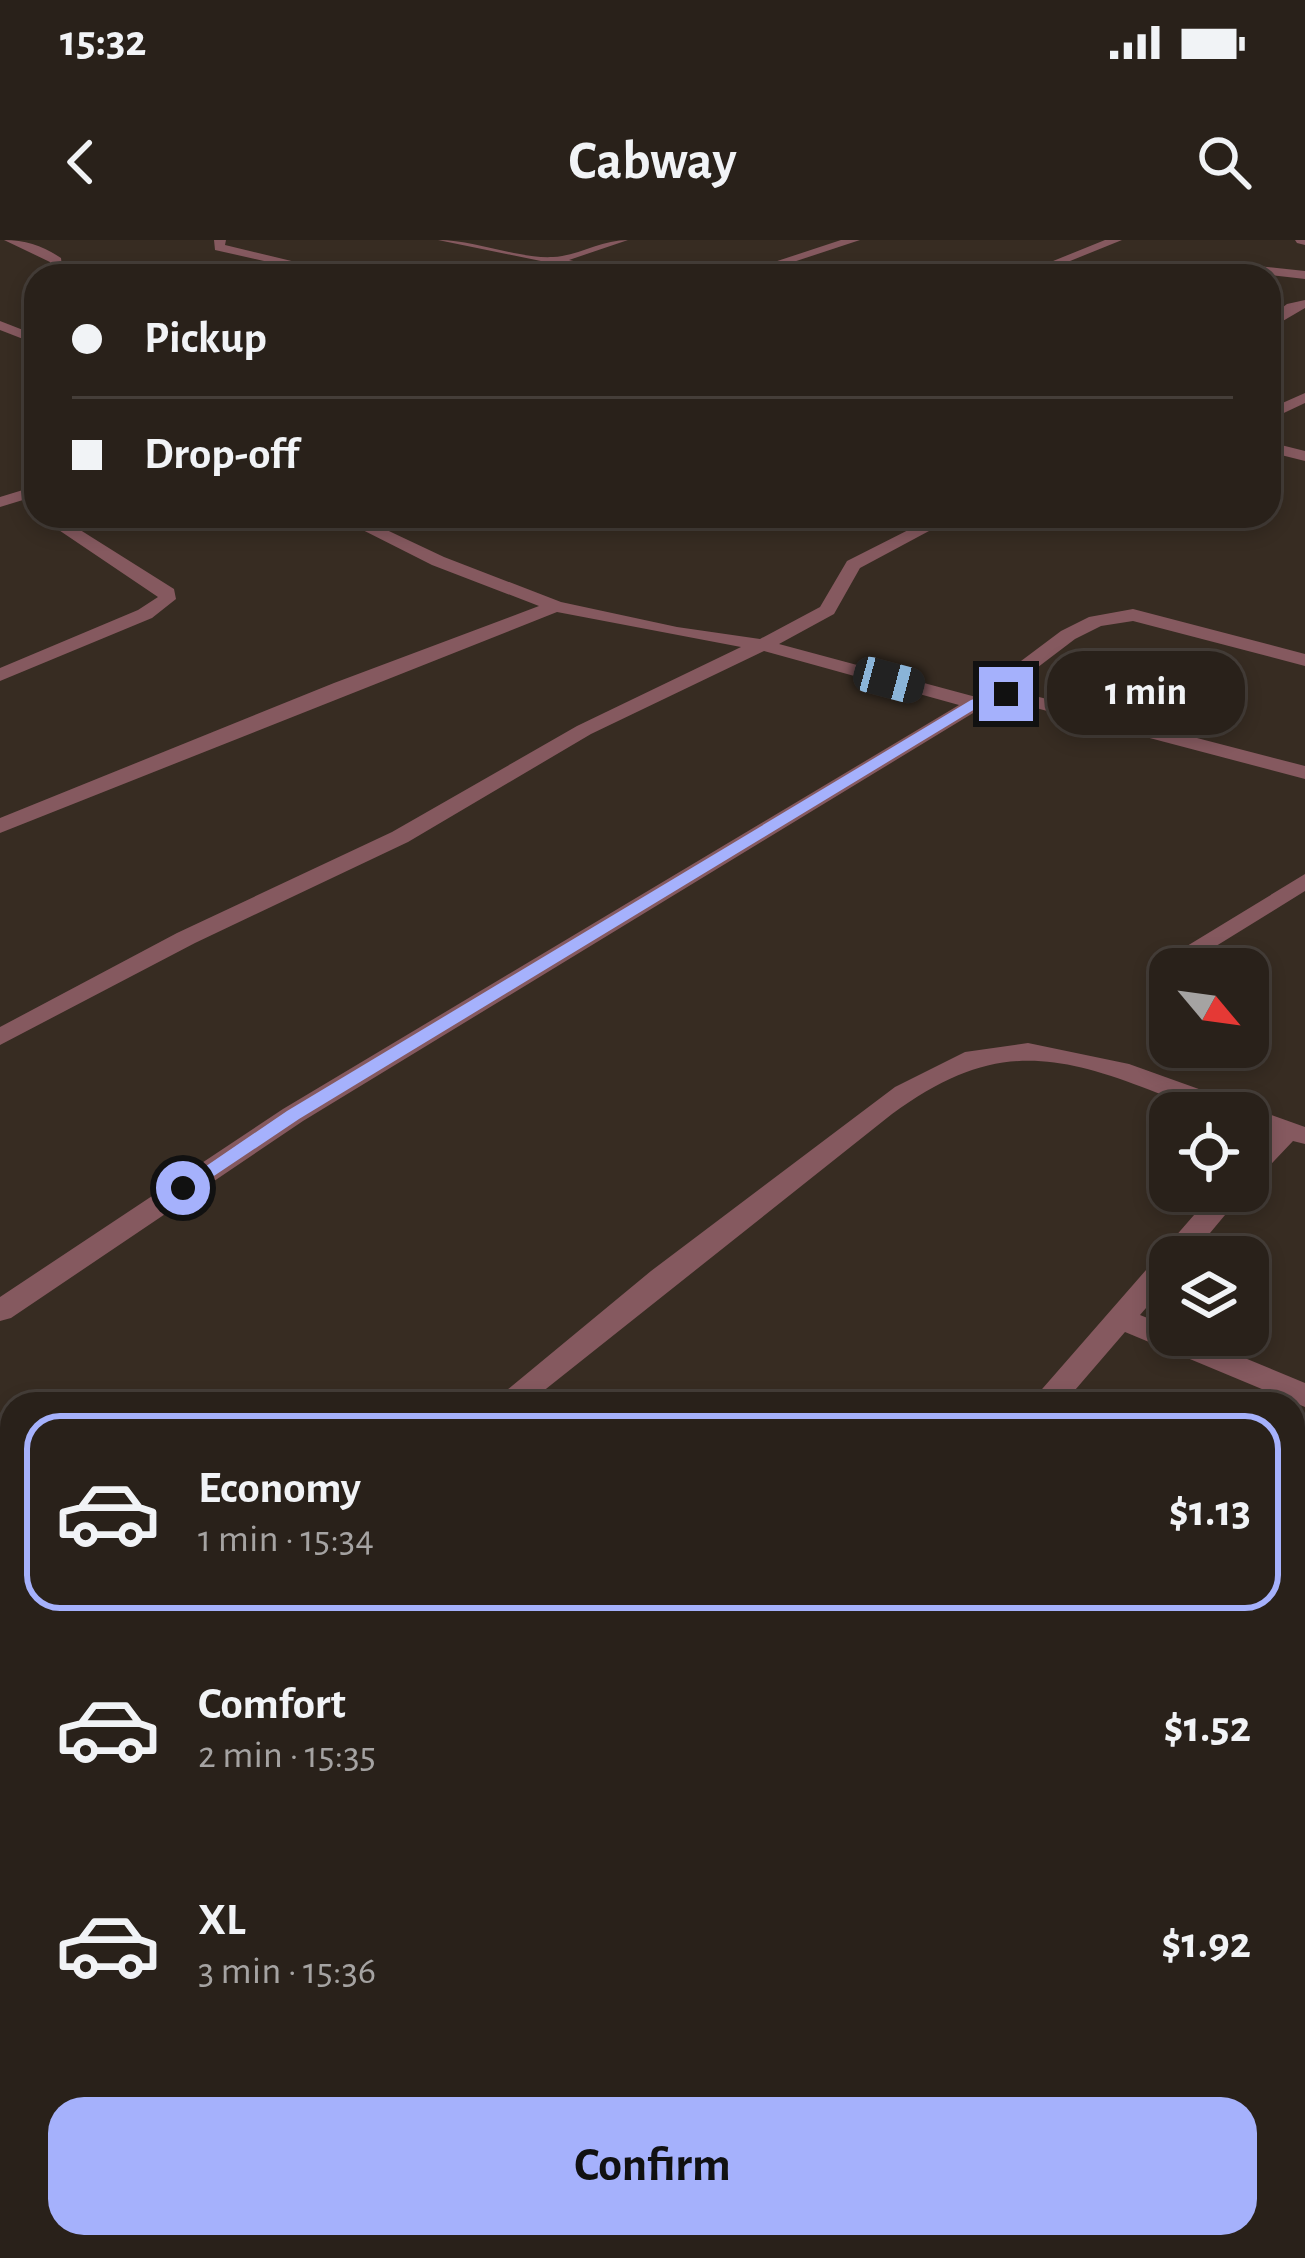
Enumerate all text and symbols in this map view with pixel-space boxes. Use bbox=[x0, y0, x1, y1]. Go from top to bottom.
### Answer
text: 15:32 bbox=[60, 19, 147, 64]
icon: back bbox=[48, 129, 114, 195]
icon: search bbox=[1191, 129, 1257, 195]
text: Cabway bbox=[568, 135, 737, 189]
text: Pickup bbox=[144, 316, 267, 361]
text: Drop-off bbox=[144, 432, 299, 477]
callout: 1 min bbox=[1048, 652, 1246, 736]
car bbox=[850, 653, 928, 707]
route end bbox=[979, 667, 1033, 721]
text: 1 min bbox=[1105, 673, 1187, 712]
north arrow bbox=[1149, 948, 1269, 1068]
map controls bbox=[1149, 948, 1269, 1356]
button: locate bbox=[1149, 1092, 1269, 1212]
route start bbox=[156, 1161, 210, 1215]
button: layers bbox=[1149, 1236, 1269, 1356]
icon: car bbox=[54, 1458, 162, 1566]
text: Economy bbox=[198, 1466, 361, 1511]
text: $1.13 bbox=[1169, 1489, 1251, 1534]
text: 1 min · 15:34 bbox=[198, 1520, 374, 1559]
icon: car bbox=[54, 1674, 162, 1782]
text: Comfort bbox=[198, 1682, 346, 1727]
text: $1.52 bbox=[1164, 1705, 1251, 1750]
text: 2 min · 15:35 bbox=[198, 1736, 376, 1775]
icon: car bbox=[54, 1890, 162, 1998]
text: XL bbox=[198, 1898, 246, 1943]
text: $1.92 bbox=[1161, 1921, 1251, 1966]
text: 3 min · 15:36 bbox=[198, 1952, 376, 1991]
button: Confirm bbox=[48, 2097, 1257, 2235]

